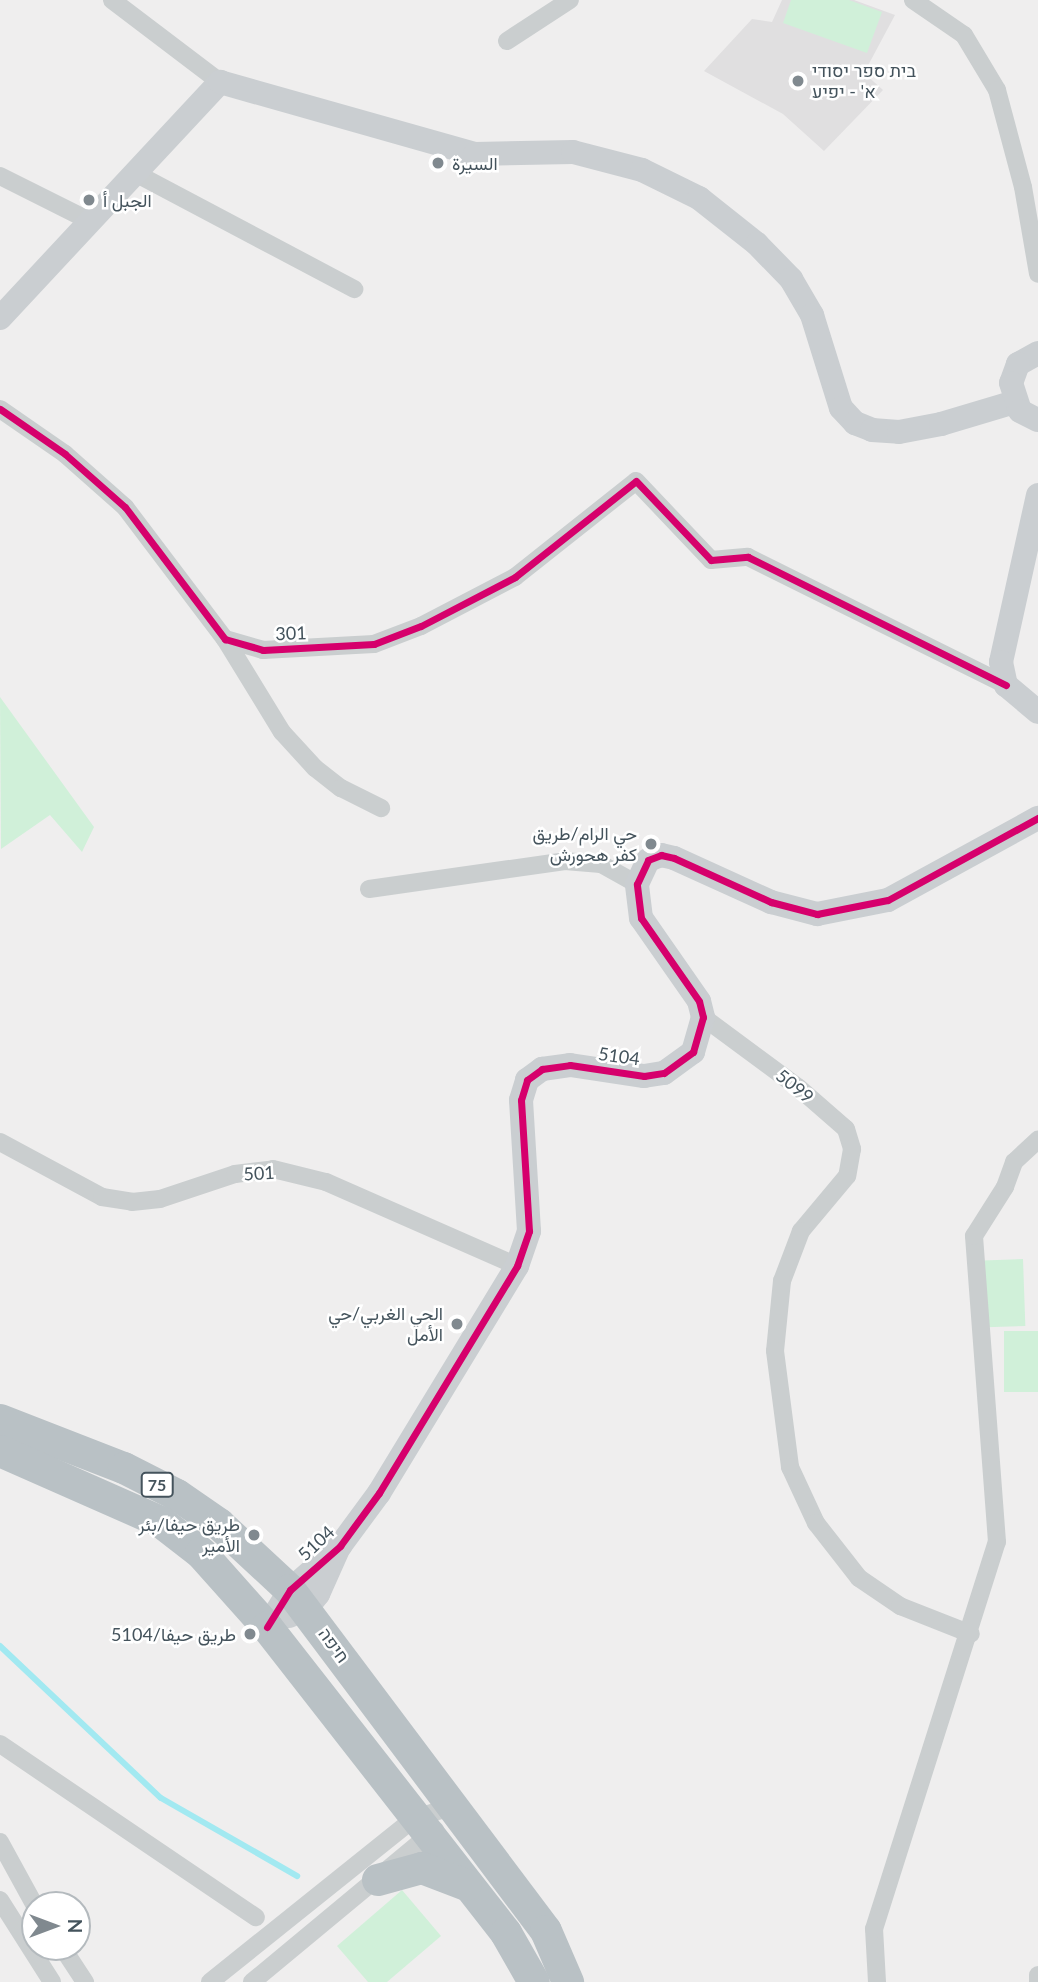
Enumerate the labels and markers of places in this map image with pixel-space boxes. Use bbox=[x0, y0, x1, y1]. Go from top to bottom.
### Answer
place label: בית ספר יסודי א' - יפיע bbox=[812, 60, 916, 102]
marker: בית ספר יסודי א' - יפיע bbox=[790, 73, 806, 89]
place label: السيرة bbox=[452, 152, 498, 174]
marker: السيرة bbox=[430, 155, 446, 171]
place label: الجبل أ bbox=[103, 189, 152, 211]
marker: الجبل أ bbox=[81, 192, 97, 208]
place label: حي الرام/طريق كفر هحورش bbox=[532, 823, 637, 866]
marker: حي الرام/طريق كفر هحورش bbox=[643, 836, 659, 852]
place label: الحي الغربي/حي الأمل bbox=[328, 1303, 443, 1346]
marker: الحي الغربي/حي الأمل bbox=[449, 1316, 465, 1332]
place label: طريق حيفا/بئر الأمير bbox=[138, 1514, 240, 1556]
marker: طريق حيفا/بئر الأمير bbox=[246, 1527, 262, 1543]
place label: طريق حيفا/5104 bbox=[111, 1623, 236, 1645]
marker: طريق حيفا/5104 bbox=[242, 1626, 258, 1642]

